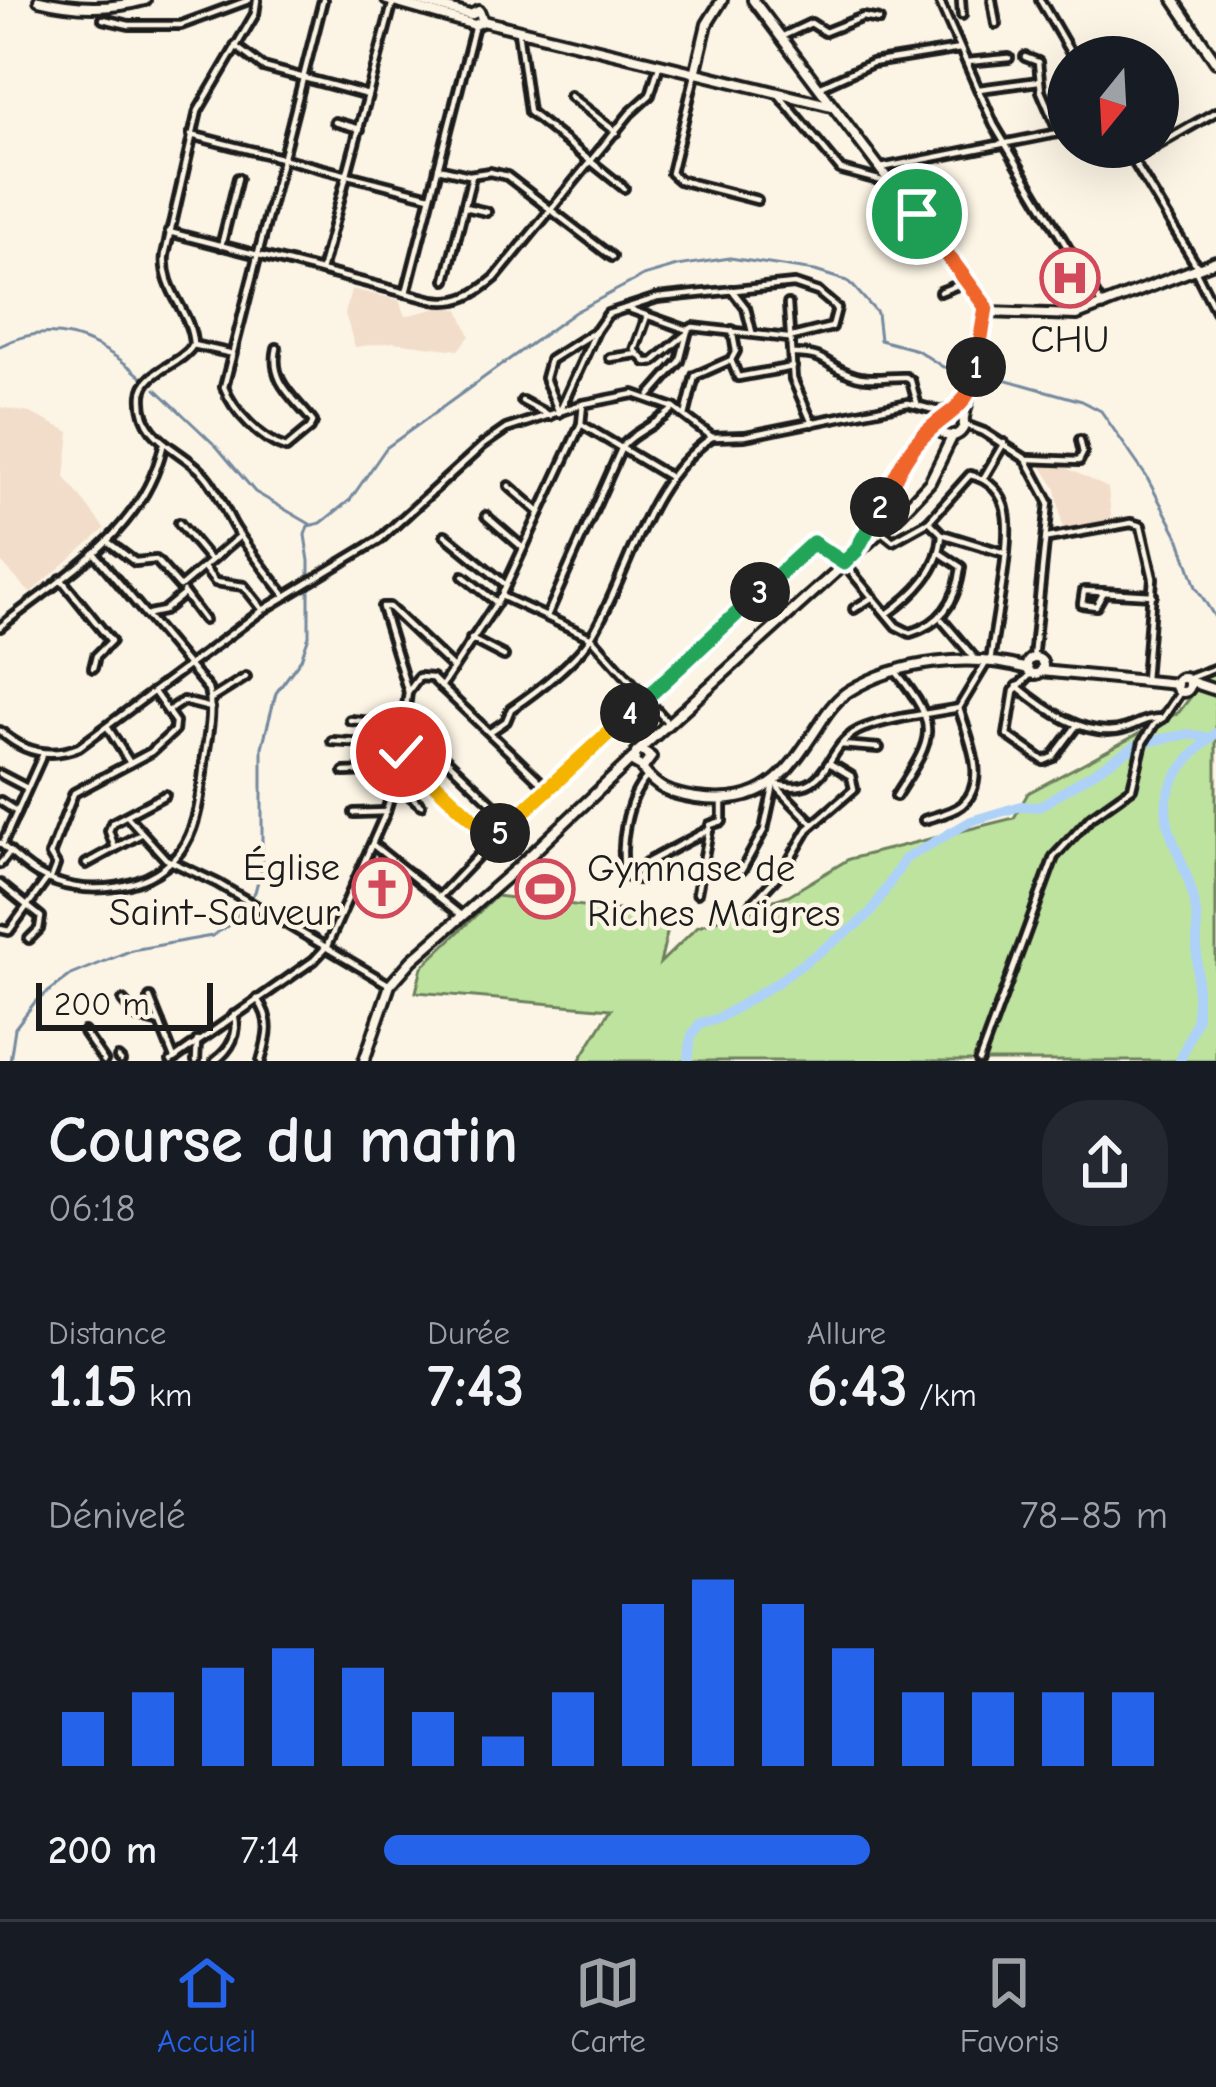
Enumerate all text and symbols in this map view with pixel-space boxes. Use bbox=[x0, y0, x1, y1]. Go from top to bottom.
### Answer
north arrow bbox=[1047, 36, 1179, 168]
map controls bbox=[1047, 36, 1179, 168]
pin bbox=[866, 163, 968, 265]
icon: arrive bbox=[884, 181, 950, 247]
hospital icon: CHU bbox=[1039, 247, 1101, 309]
place label: CHU bbox=[1030, 317, 1110, 362]
pin: 1 bbox=[946, 337, 1006, 397]
text: 1 bbox=[970, 348, 982, 386]
pin: 2 bbox=[850, 477, 910, 537]
text: 2 bbox=[872, 488, 888, 526]
pin: 3 bbox=[730, 562, 790, 622]
text: 3 bbox=[752, 573, 768, 611]
pin: 4 bbox=[600, 683, 660, 743]
text: 4 bbox=[622, 694, 638, 732]
pin bbox=[350, 701, 452, 803]
icon: check bbox=[368, 719, 434, 785]
pin: 5 bbox=[470, 803, 530, 863]
text: 5 bbox=[491, 814, 509, 852]
place label: Église Saint-Sauveur bbox=[109, 845, 341, 935]
place label: Gymnase de Riches Maigres bbox=[587, 846, 840, 936]
church icon: Église Saint-Sauveur bbox=[351, 857, 413, 919]
sports icon: Gymnase de Riches Maigres bbox=[514, 858, 576, 920]
scale bar bbox=[36, 977, 213, 1030]
text: 200 m bbox=[54, 985, 150, 1023]
button: share bbox=[1042, 1100, 1168, 1226]
text: Course du matin bbox=[48, 1103, 518, 1179]
text: 06:18 bbox=[48, 1186, 135, 1231]
text: Distance bbox=[48, 1314, 166, 1352]
text: Durée bbox=[427, 1314, 510, 1352]
text: Allure bbox=[807, 1314, 886, 1352]
text: 1.15 bbox=[48, 1352, 138, 1421]
text: 7:43 bbox=[427, 1352, 524, 1421]
text: 6:43 bbox=[807, 1352, 908, 1421]
text: km bbox=[138, 1376, 192, 1414]
text: /km bbox=[908, 1376, 977, 1414]
text: Dénivelé bbox=[48, 1493, 186, 1538]
text: 78–85 m bbox=[1020, 1493, 1168, 1538]
text: 200 m bbox=[48, 1828, 157, 1873]
text: 7:14 bbox=[240, 1828, 300, 1873]
tab: Accueil bbox=[157, 1950, 256, 2060]
tab: Carte bbox=[570, 1950, 646, 2060]
tab: Favoris bbox=[960, 1950, 1059, 2060]

